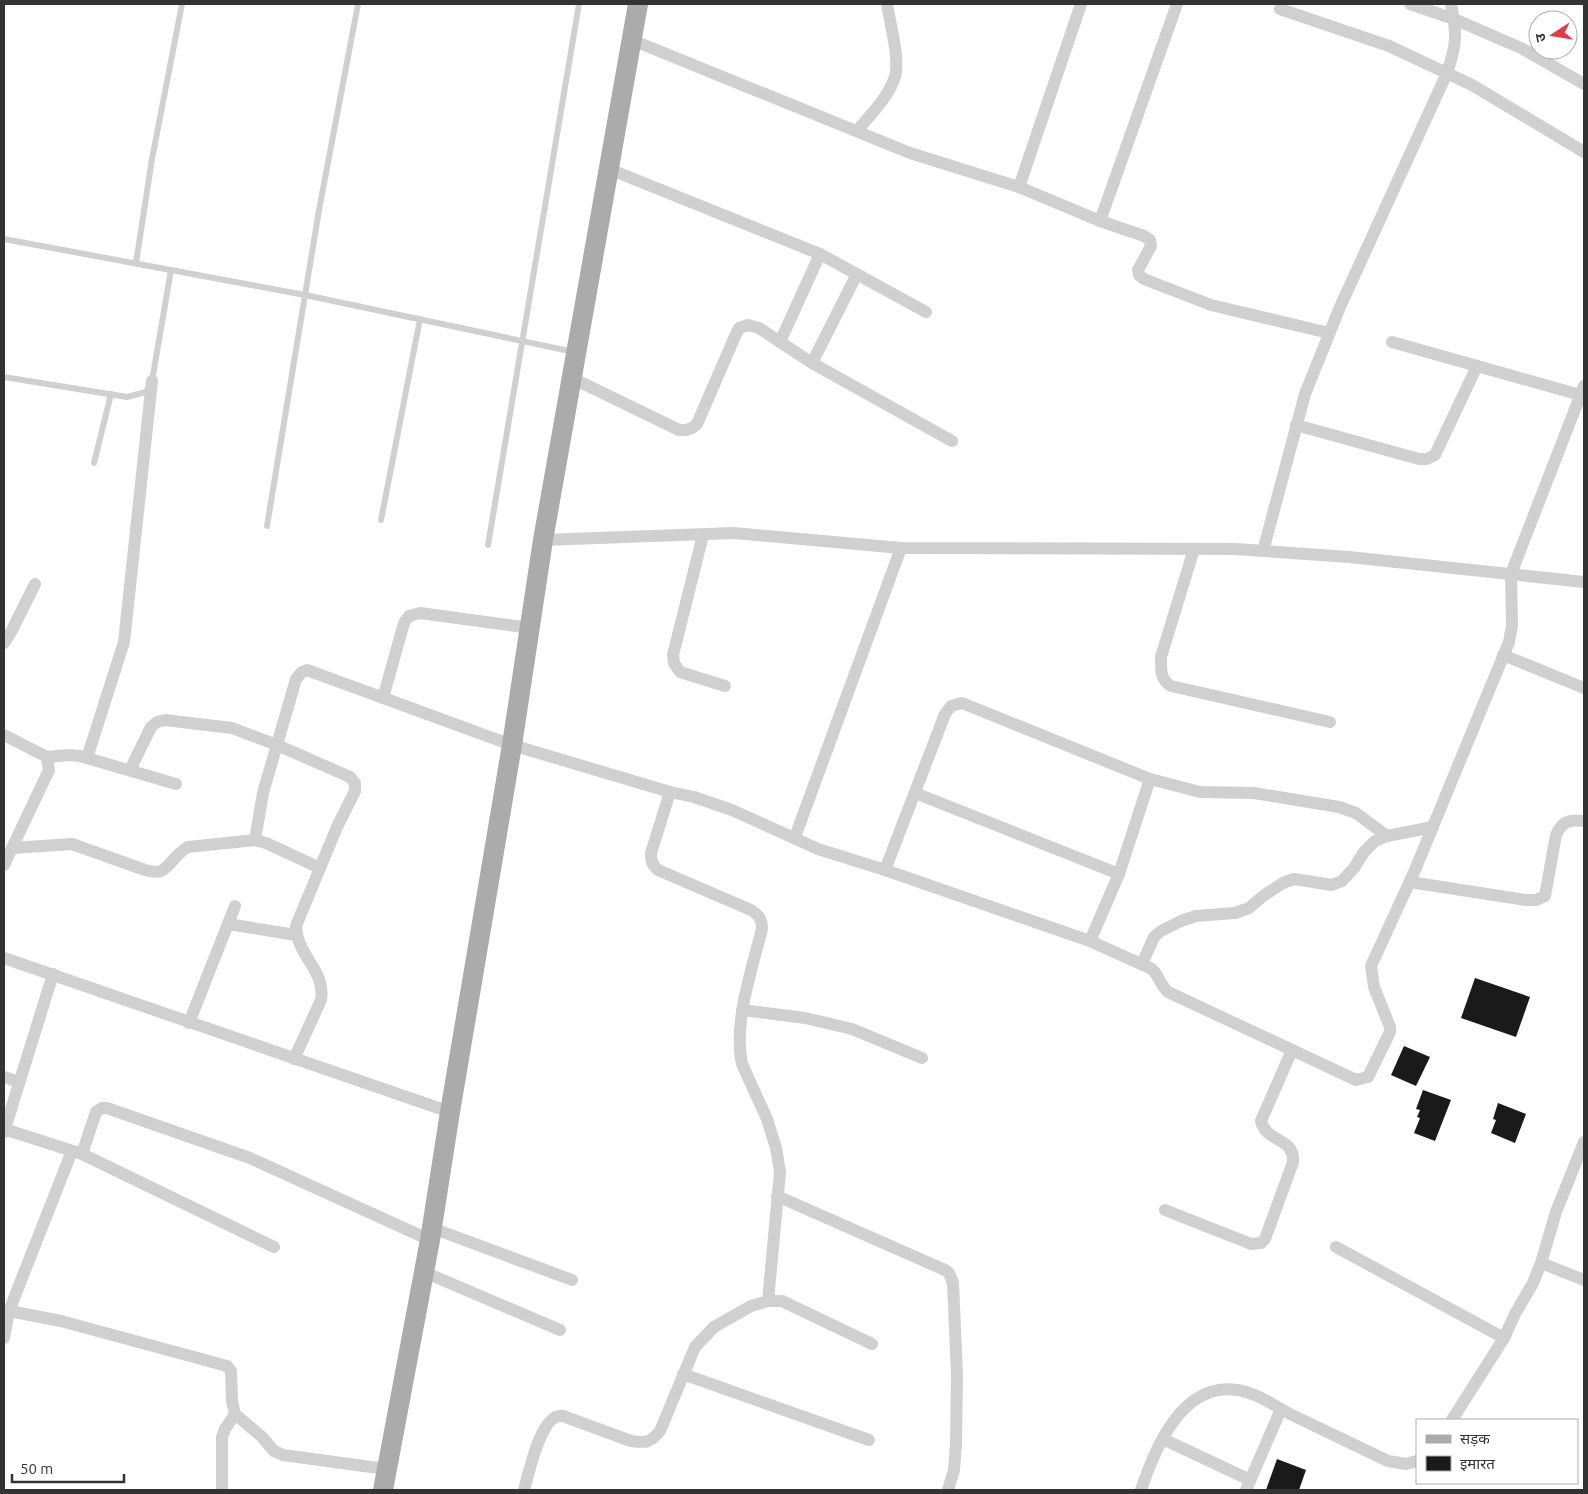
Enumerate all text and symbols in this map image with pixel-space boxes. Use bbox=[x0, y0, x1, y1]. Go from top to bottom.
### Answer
north arrow bbox=[1528, 10, 1578, 60]
text: उ bbox=[1531, 31, 1549, 43]
legend bbox=[1416, 1419, 1578, 1484]
text: सड़क bbox=[1460, 1430, 1490, 1447]
scale bar bbox=[12, 1452, 125, 1484]
text: इमारत bbox=[1460, 1455, 1495, 1472]
text: 50 m bbox=[20, 1460, 53, 1477]

